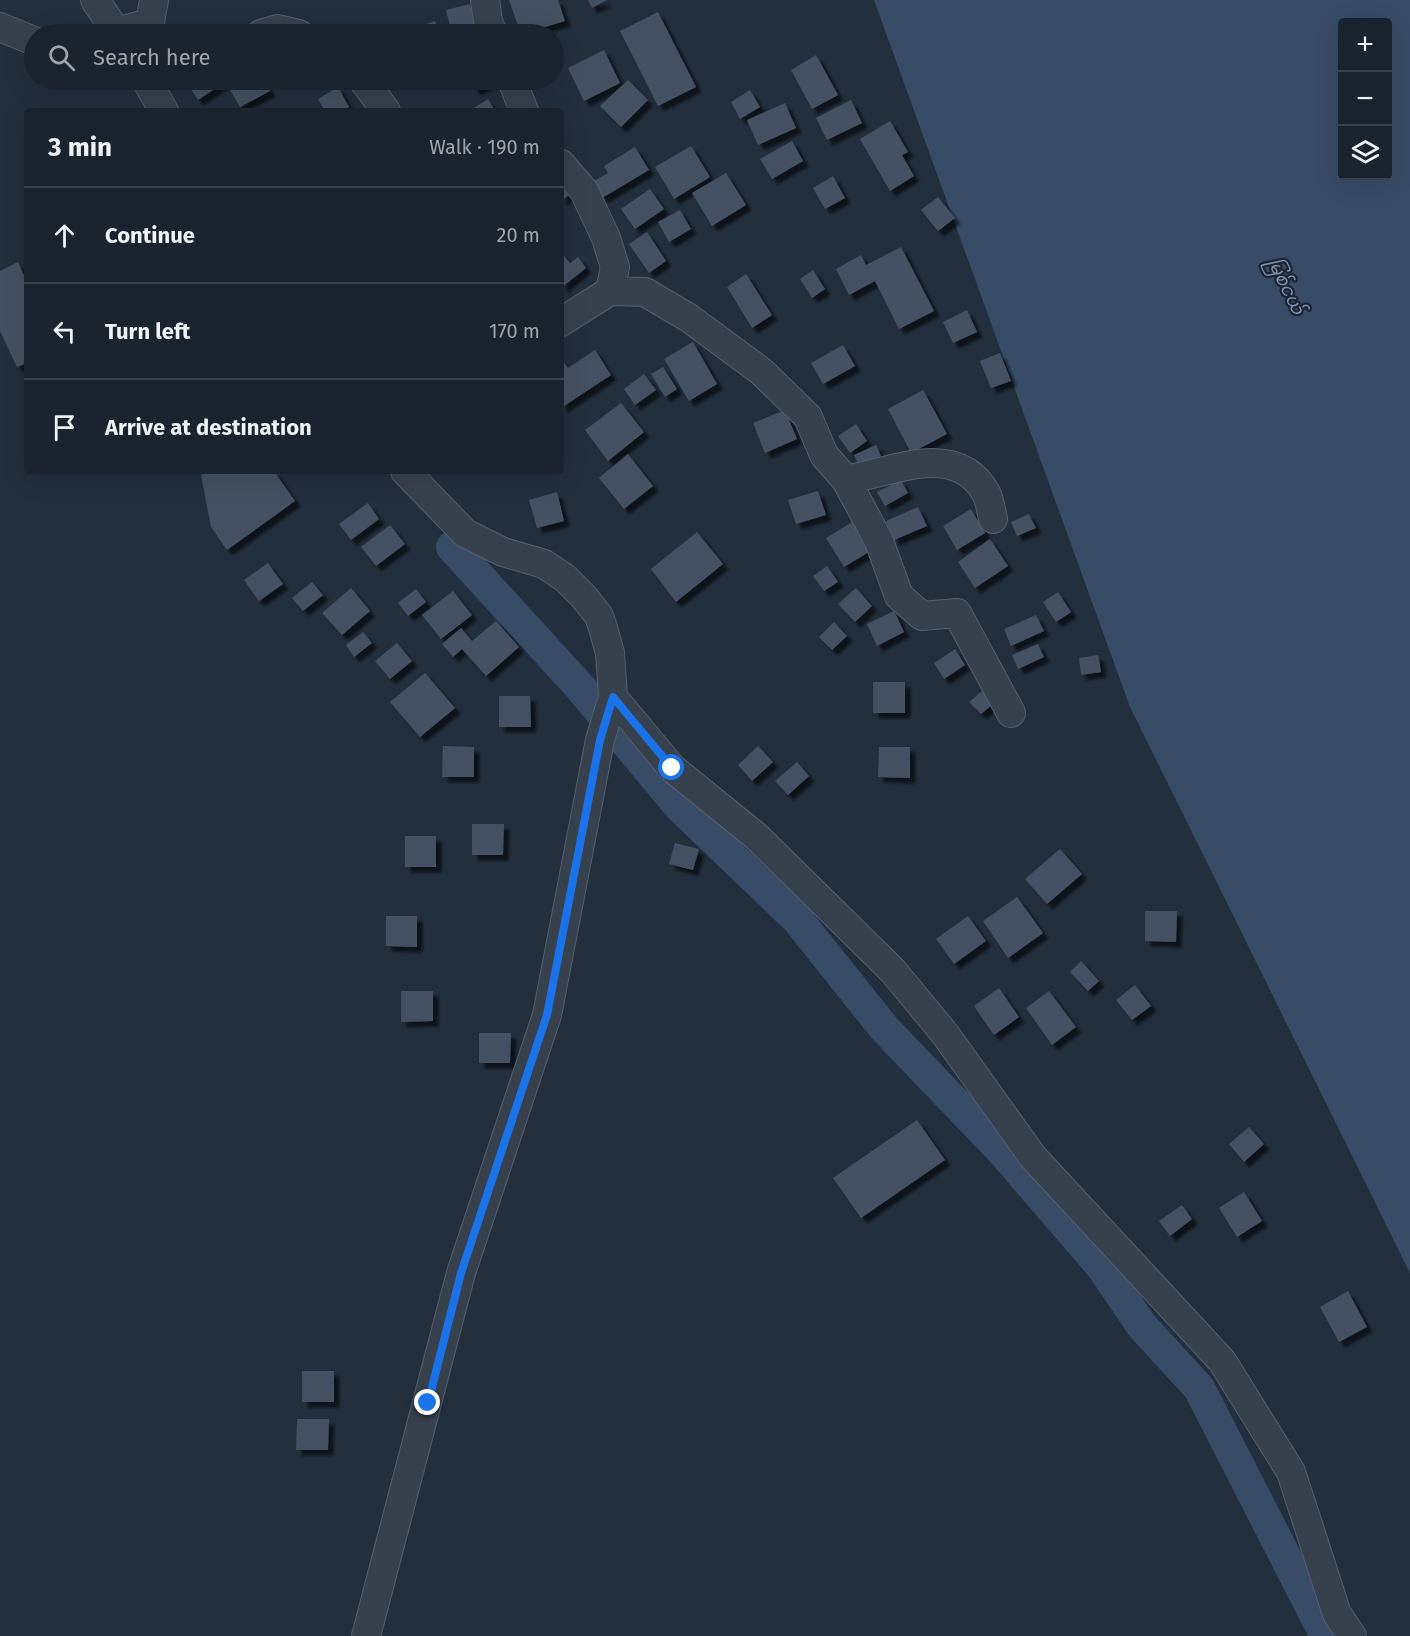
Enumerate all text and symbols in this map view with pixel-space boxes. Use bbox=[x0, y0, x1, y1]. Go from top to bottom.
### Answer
map controls bbox=[1338, 18, 1392, 180]
button: + bbox=[1338, 18, 1392, 72]
search box bbox=[24, 24, 564, 90]
icon: search bbox=[45, 41, 78, 74]
text: Search here bbox=[93, 44, 211, 71]
button: − bbox=[1338, 72, 1392, 126]
button: layers bbox=[1338, 126, 1392, 180]
text: 3 min bbox=[48, 132, 112, 163]
text: Walk · 190 m bbox=[429, 135, 540, 159]
icon: ahead bbox=[48, 219, 81, 252]
text: Continue bbox=[105, 222, 195, 249]
text: 20 m bbox=[497, 223, 540, 247]
water label: မြစ်ငယ် bbox=[1259, 253, 1312, 321]
icon: left bbox=[48, 315, 81, 348]
text: Turn left bbox=[105, 318, 190, 345]
text: 170 m bbox=[489, 319, 540, 343]
icon: arrive bbox=[48, 411, 81, 444]
text: Arrive at destination bbox=[105, 414, 312, 441]
route start bbox=[658, 754, 684, 780]
route end bbox=[414, 1389, 440, 1415]

